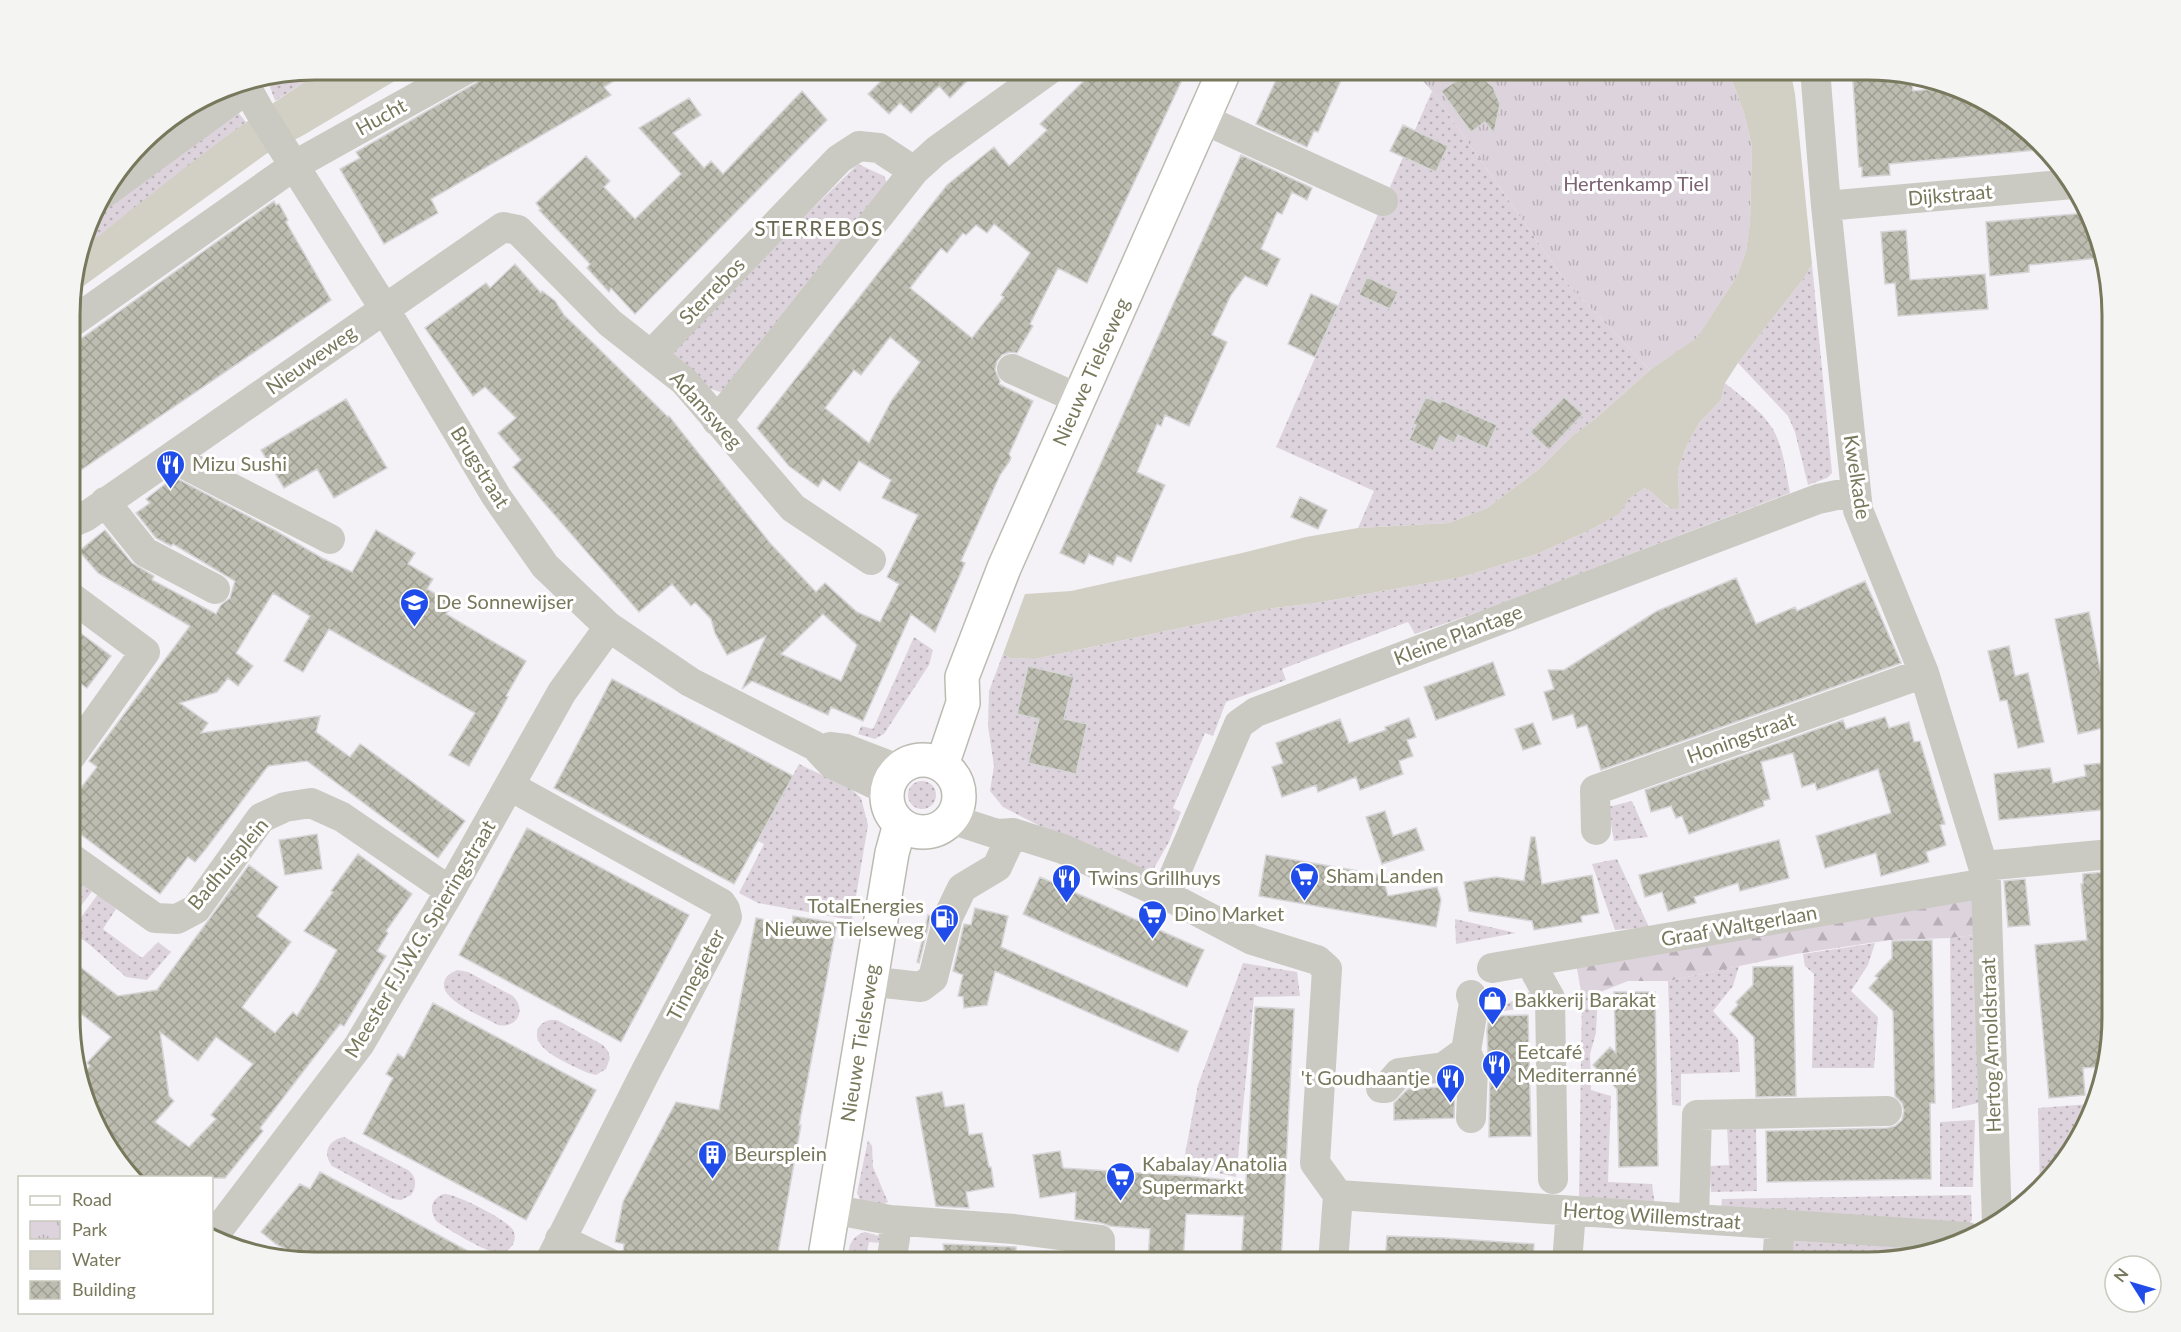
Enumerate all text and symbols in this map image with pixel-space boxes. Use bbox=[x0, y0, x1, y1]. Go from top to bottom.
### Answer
street label: Hucht bbox=[351, 93, 410, 140]
park label: Hertenkamp Tiel bbox=[1563, 171, 1709, 195]
street label: Dijkstraat bbox=[1907, 178, 1993, 210]
district label: STERREBOS bbox=[754, 215, 884, 240]
street label: Sterrebos bbox=[673, 252, 749, 329]
street label: Nieuwe Tielseweg bbox=[1047, 294, 1134, 449]
street label: Nieuweweg bbox=[261, 319, 360, 399]
street label: Adamsweg bbox=[666, 366, 748, 453]
street label: Brugstraat bbox=[446, 421, 515, 512]
street label: Kwelkade bbox=[1839, 433, 1877, 521]
restaurant icon: Mizu Sushi bbox=[155, 448, 187, 490]
place label: Mizu Sushi bbox=[192, 451, 287, 475]
school or university icon: De Sonnewijser bbox=[399, 586, 431, 628]
place label: De Sonnewijser bbox=[436, 589, 574, 613]
street label: Kleine Plantage bbox=[1390, 599, 1525, 670]
street label: Honingstraat bbox=[1683, 706, 1798, 768]
street label: Badhuisplein bbox=[182, 813, 272, 914]
street label: Meester F.J.W.G. Spieringstraat bbox=[339, 815, 500, 1062]
supermarket icon: Sham Landen bbox=[1289, 860, 1321, 902]
restaurant icon: Twins Grillhuys bbox=[1051, 862, 1083, 904]
place label: Sham Landen bbox=[1326, 863, 1444, 887]
place label: Twins Grillhuys bbox=[1088, 865, 1221, 889]
place label: TotalEnergies Nieuwe Tielseweg bbox=[764, 893, 924, 940]
supermarket icon: Dino Market bbox=[1137, 898, 1169, 940]
street label: Graaf Waltgerlaan bbox=[1659, 899, 1819, 951]
place label: Dino Market bbox=[1174, 901, 1284, 925]
fuel station icon: TotalEnergies Nieuwe Tielseweg bbox=[929, 902, 961, 944]
street label: Tinnegieter bbox=[661, 924, 730, 1024]
street label: Hertog Arnoldstraat bbox=[1975, 957, 2005, 1133]
street label: Nieuwe Tielseweg bbox=[835, 962, 883, 1124]
shop icon: Bakkerij Barakat bbox=[1477, 984, 1509, 1026]
place label: Bakkerij Barakat bbox=[1514, 987, 1656, 1011]
place label: Eetcafé Mediterranné bbox=[1517, 1039, 1637, 1086]
restaurant icon: Eetcafé Mediterranné bbox=[1480, 1048, 1512, 1090]
restaurant icon: 't Goudhaantje bbox=[1435, 1062, 1467, 1104]
place label: 't Goudhaantje bbox=[1301, 1065, 1430, 1089]
building icon: Beursplein bbox=[697, 1138, 729, 1180]
place label: Beursplein bbox=[734, 1141, 827, 1165]
place label: Kabalay Anatolia Supermarkt bbox=[1142, 1151, 1287, 1198]
supermarket icon: Kabalay Anatolia Supermarkt bbox=[1105, 1160, 1137, 1202]
legend bbox=[18, 1176, 213, 1314]
text: Road bbox=[72, 1188, 112, 1210]
street label: Hertog Willemstraat bbox=[1562, 1197, 1742, 1233]
text: Park bbox=[72, 1218, 108, 1240]
text: Water bbox=[72, 1248, 121, 1270]
north arrow bbox=[2103, 1254, 2163, 1314]
text: N bbox=[2109, 1264, 2132, 1285]
text: Building bbox=[72, 1278, 136, 1300]

